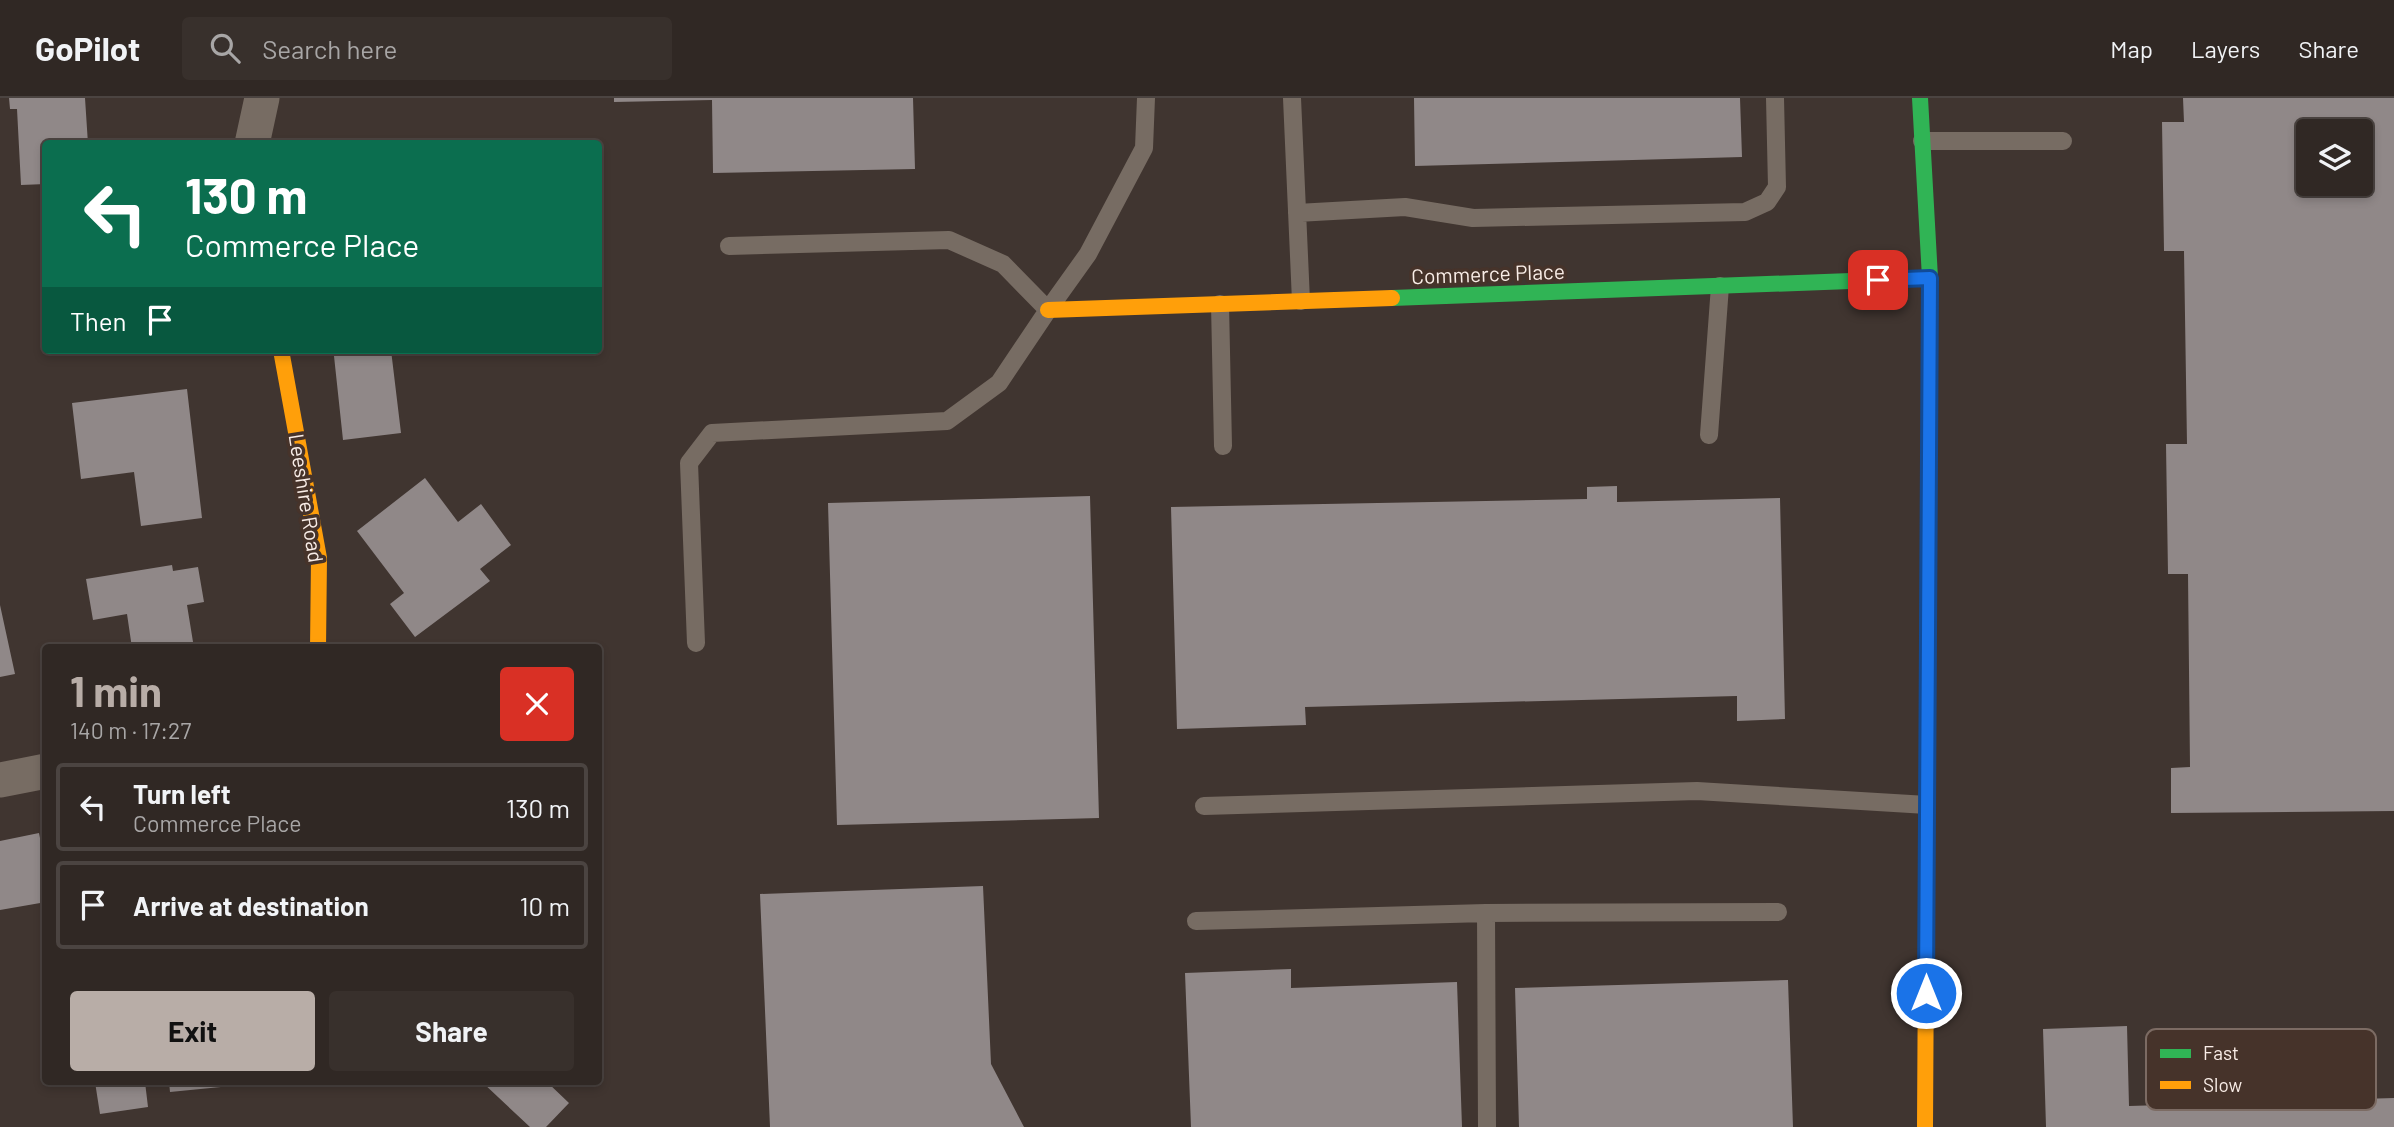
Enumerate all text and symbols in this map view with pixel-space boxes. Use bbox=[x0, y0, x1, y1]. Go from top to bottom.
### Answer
search box bbox=[182, 17, 672, 80]
text: GoPilot bbox=[35, 28, 140, 68]
icon: search bbox=[206, 29, 244, 67]
text: Search here bbox=[262, 33, 397, 64]
text: Map bbox=[2110, 34, 2153, 63]
text: Layers bbox=[2191, 34, 2260, 63]
text: Share bbox=[2298, 34, 2359, 63]
map controls bbox=[2296, 119, 2373, 196]
button: layers bbox=[2296, 119, 2373, 196]
text: 130 m bbox=[185, 165, 307, 224]
icon: left bbox=[70, 168, 161, 259]
text: Commerce Place bbox=[185, 225, 419, 263]
pin bbox=[1848, 250, 1908, 310]
street label: Commerce Place bbox=[1411, 258, 1565, 288]
icon: arrive bbox=[1859, 261, 1897, 299]
icon: arrive bbox=[141, 301, 179, 339]
text: Then bbox=[70, 305, 127, 336]
street label: Leeshire Road bbox=[284, 432, 330, 564]
text: 1 min bbox=[70, 665, 162, 715]
button: close bbox=[500, 667, 574, 741]
text: 140 m · 17:27 bbox=[70, 716, 191, 744]
text: Turn left bbox=[133, 778, 231, 809]
icon: left bbox=[74, 788, 112, 826]
text: 130 m bbox=[506, 792, 570, 823]
text: Commerce Place bbox=[133, 809, 301, 837]
icon: arrive bbox=[74, 886, 112, 924]
text: Arrive at destination bbox=[133, 890, 369, 921]
text: 10 m bbox=[520, 890, 570, 921]
position arrow bbox=[1889, 956, 1963, 1030]
button: Exit bbox=[70, 991, 315, 1071]
button: Share bbox=[329, 991, 574, 1071]
legend bbox=[2146, 1029, 2376, 1110]
text: Fast bbox=[2203, 1041, 2239, 1064]
text: Slow bbox=[2203, 1073, 2242, 1096]

